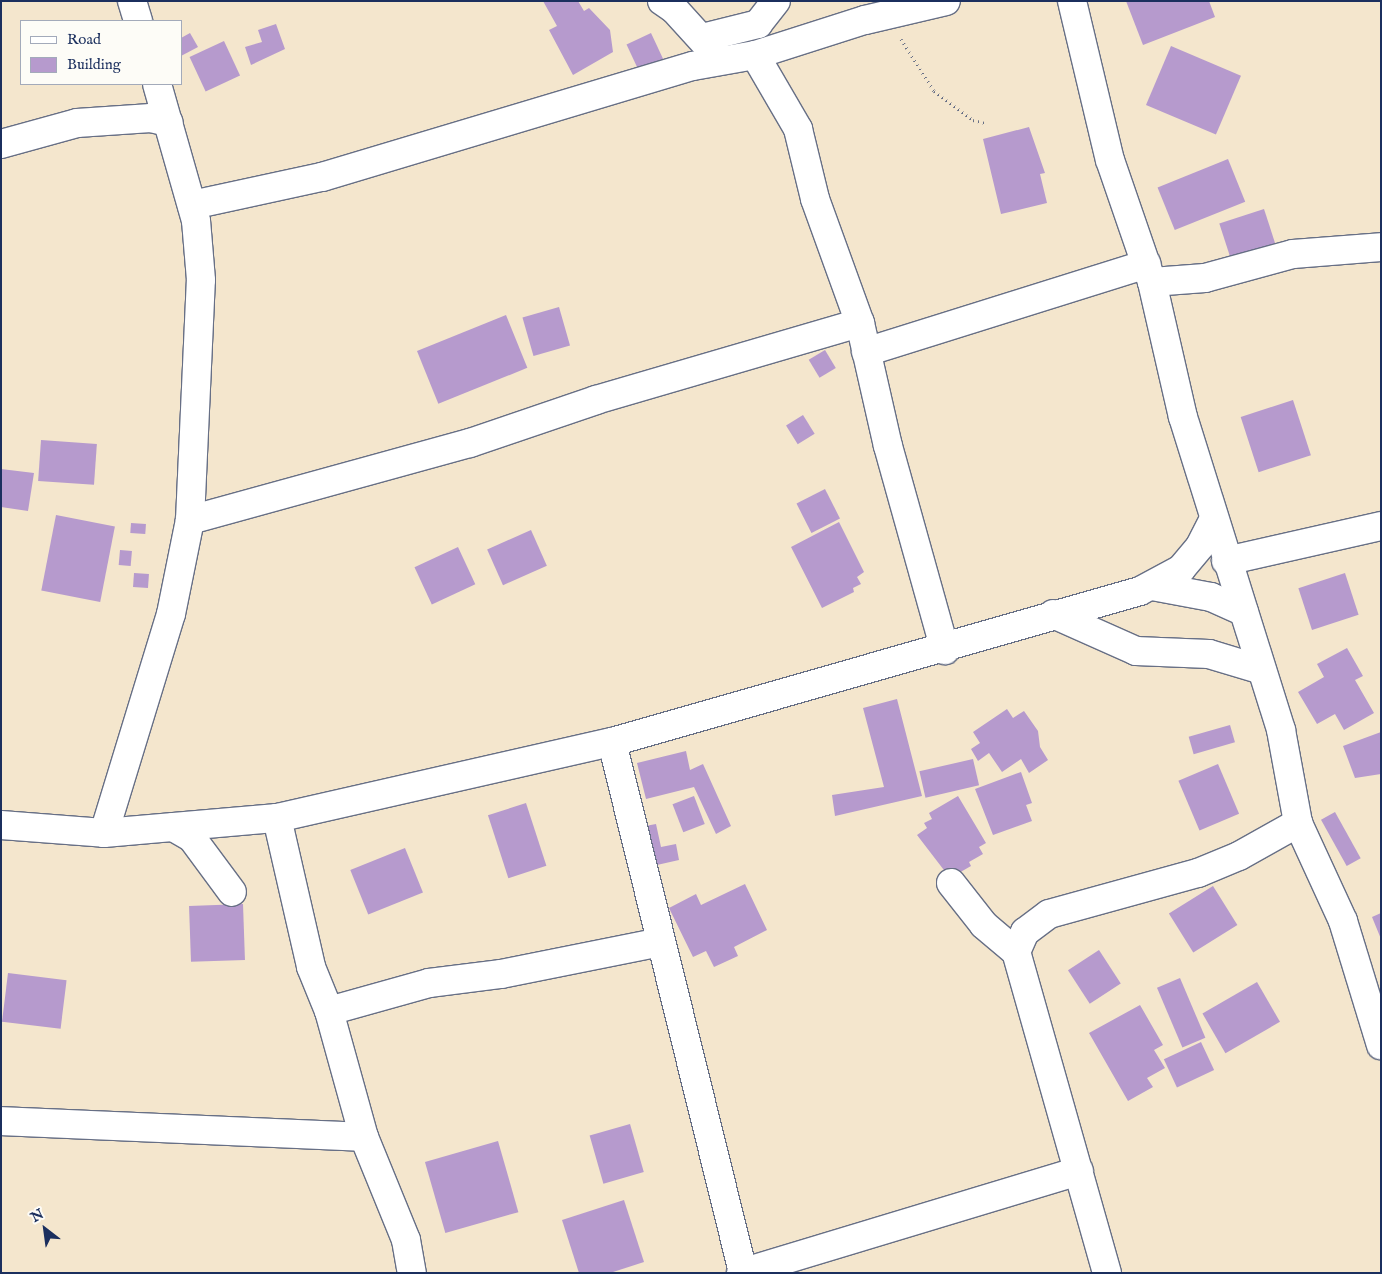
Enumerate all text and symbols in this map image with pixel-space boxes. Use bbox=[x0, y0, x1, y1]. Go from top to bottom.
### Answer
legend bbox=[20, 20, 182, 85]
text: Road bbox=[67, 30, 101, 49]
text: Building bbox=[67, 55, 121, 74]
north arrow bbox=[20, 1204, 70, 1254]
text: N bbox=[28, 1205, 47, 1227]

